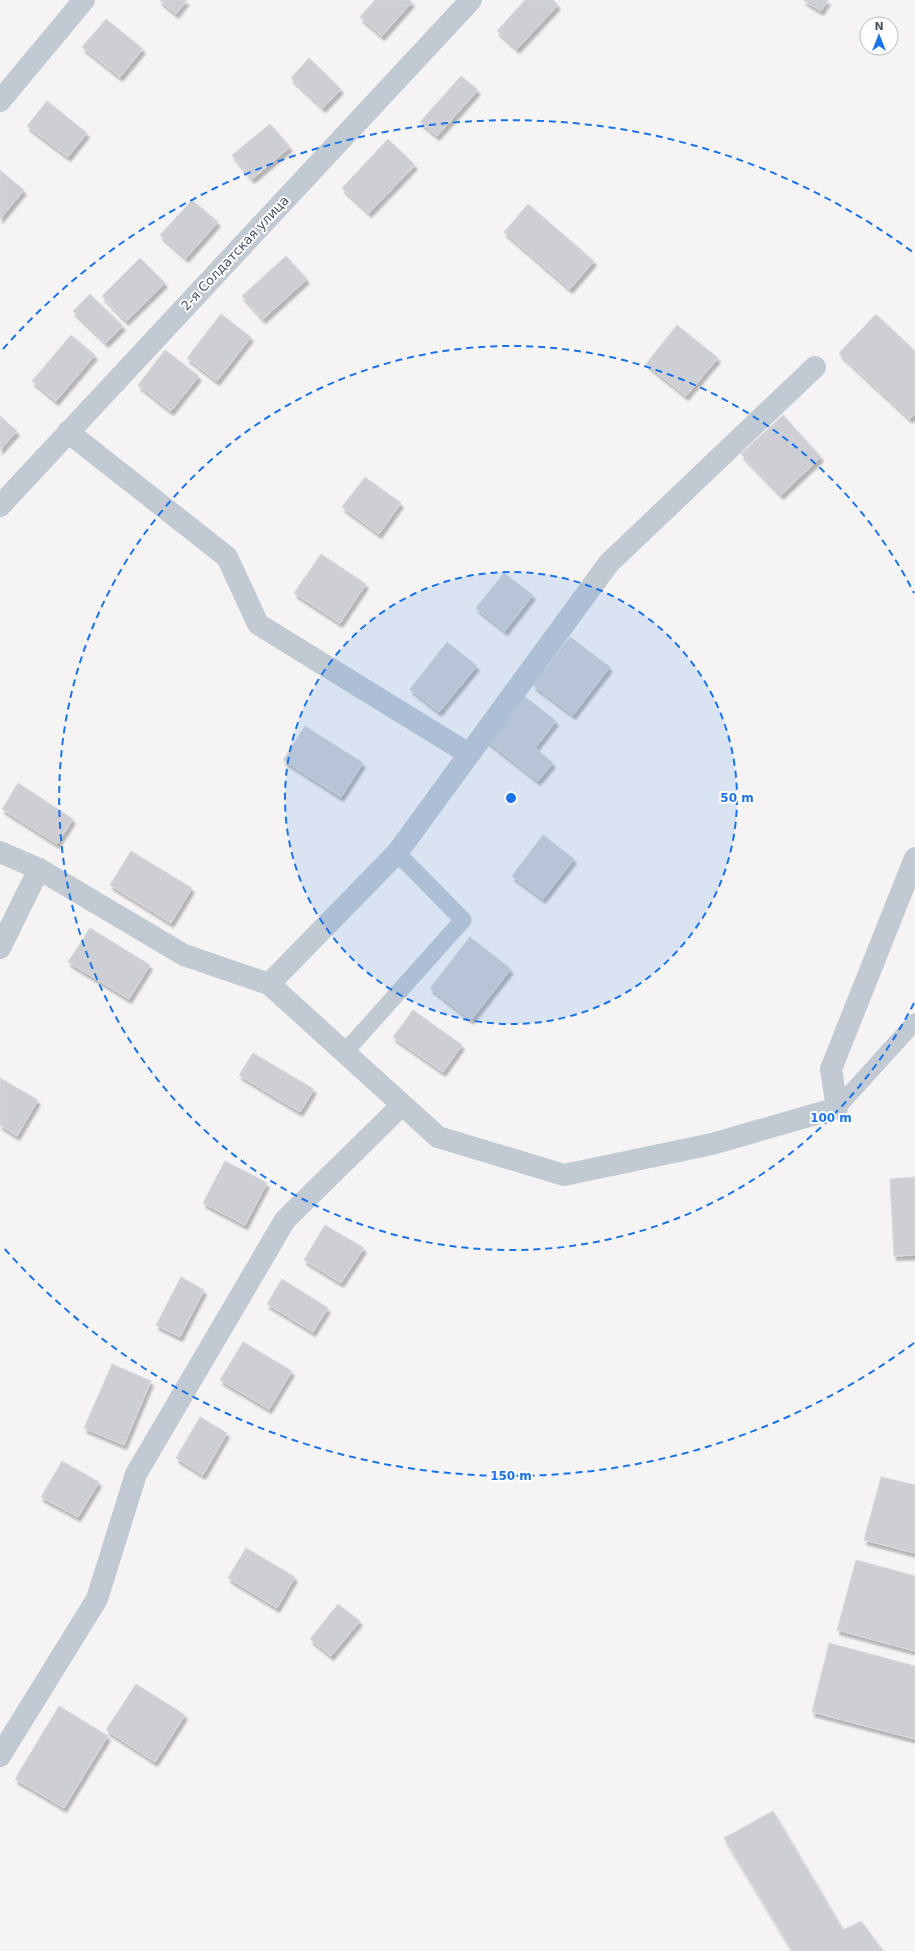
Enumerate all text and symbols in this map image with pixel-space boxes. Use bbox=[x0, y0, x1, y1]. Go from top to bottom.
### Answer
north arrow bbox=[859, 16, 899, 56]
text: N bbox=[874, 20, 884, 33]
street label: 2-я Солдатская улица bbox=[178, 193, 292, 313]
centre of rings bbox=[504, 791, 518, 805]
text: 50 m bbox=[720, 791, 754, 805]
text: 100 m bbox=[810, 1111, 852, 1125]
text: 150 m bbox=[490, 1469, 532, 1483]

